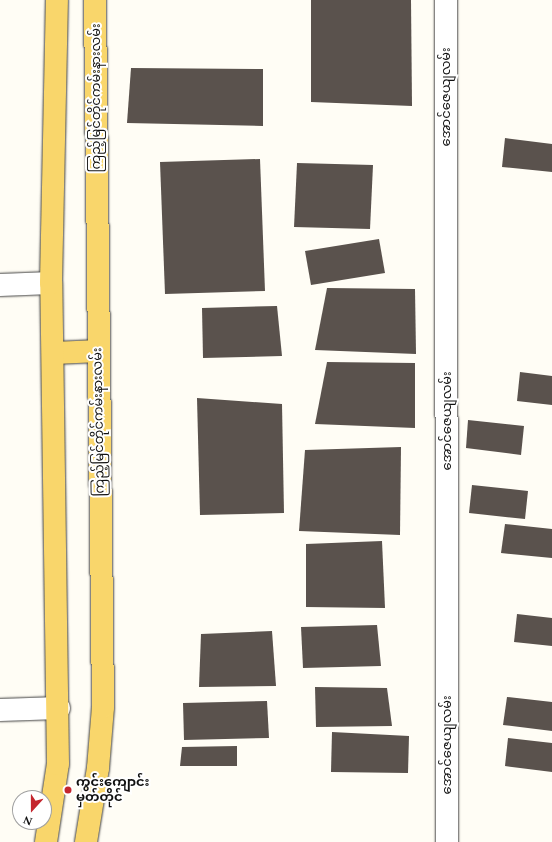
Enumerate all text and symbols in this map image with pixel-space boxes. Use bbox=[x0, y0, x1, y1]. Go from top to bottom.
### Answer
street label: ကြည့်မြင်တိုင်ကမ်းနားလမ်း bbox=[88, 24, 104, 172]
street label: အောင်ဇေယျလမ်း bbox=[438, 47, 454, 147]
street label: ကြည့်မြင်တိုင်ကမ်းနားလမ်း bbox=[90, 347, 108, 497]
street label: အောင်ဇေယျလမ်း bbox=[439, 371, 455, 471]
street label: အောင်ဇေယျလမ်း bbox=[439, 695, 455, 795]
place label: ကွင်းကျောင်း မှတ်တိုင် bbox=[76, 775, 150, 806]
marker: ကွင်းကျောင်း မှတ်တိုင် bbox=[63, 785, 73, 795]
north arrow bbox=[12, 790, 52, 830]
text: N bbox=[21, 811, 35, 830]

